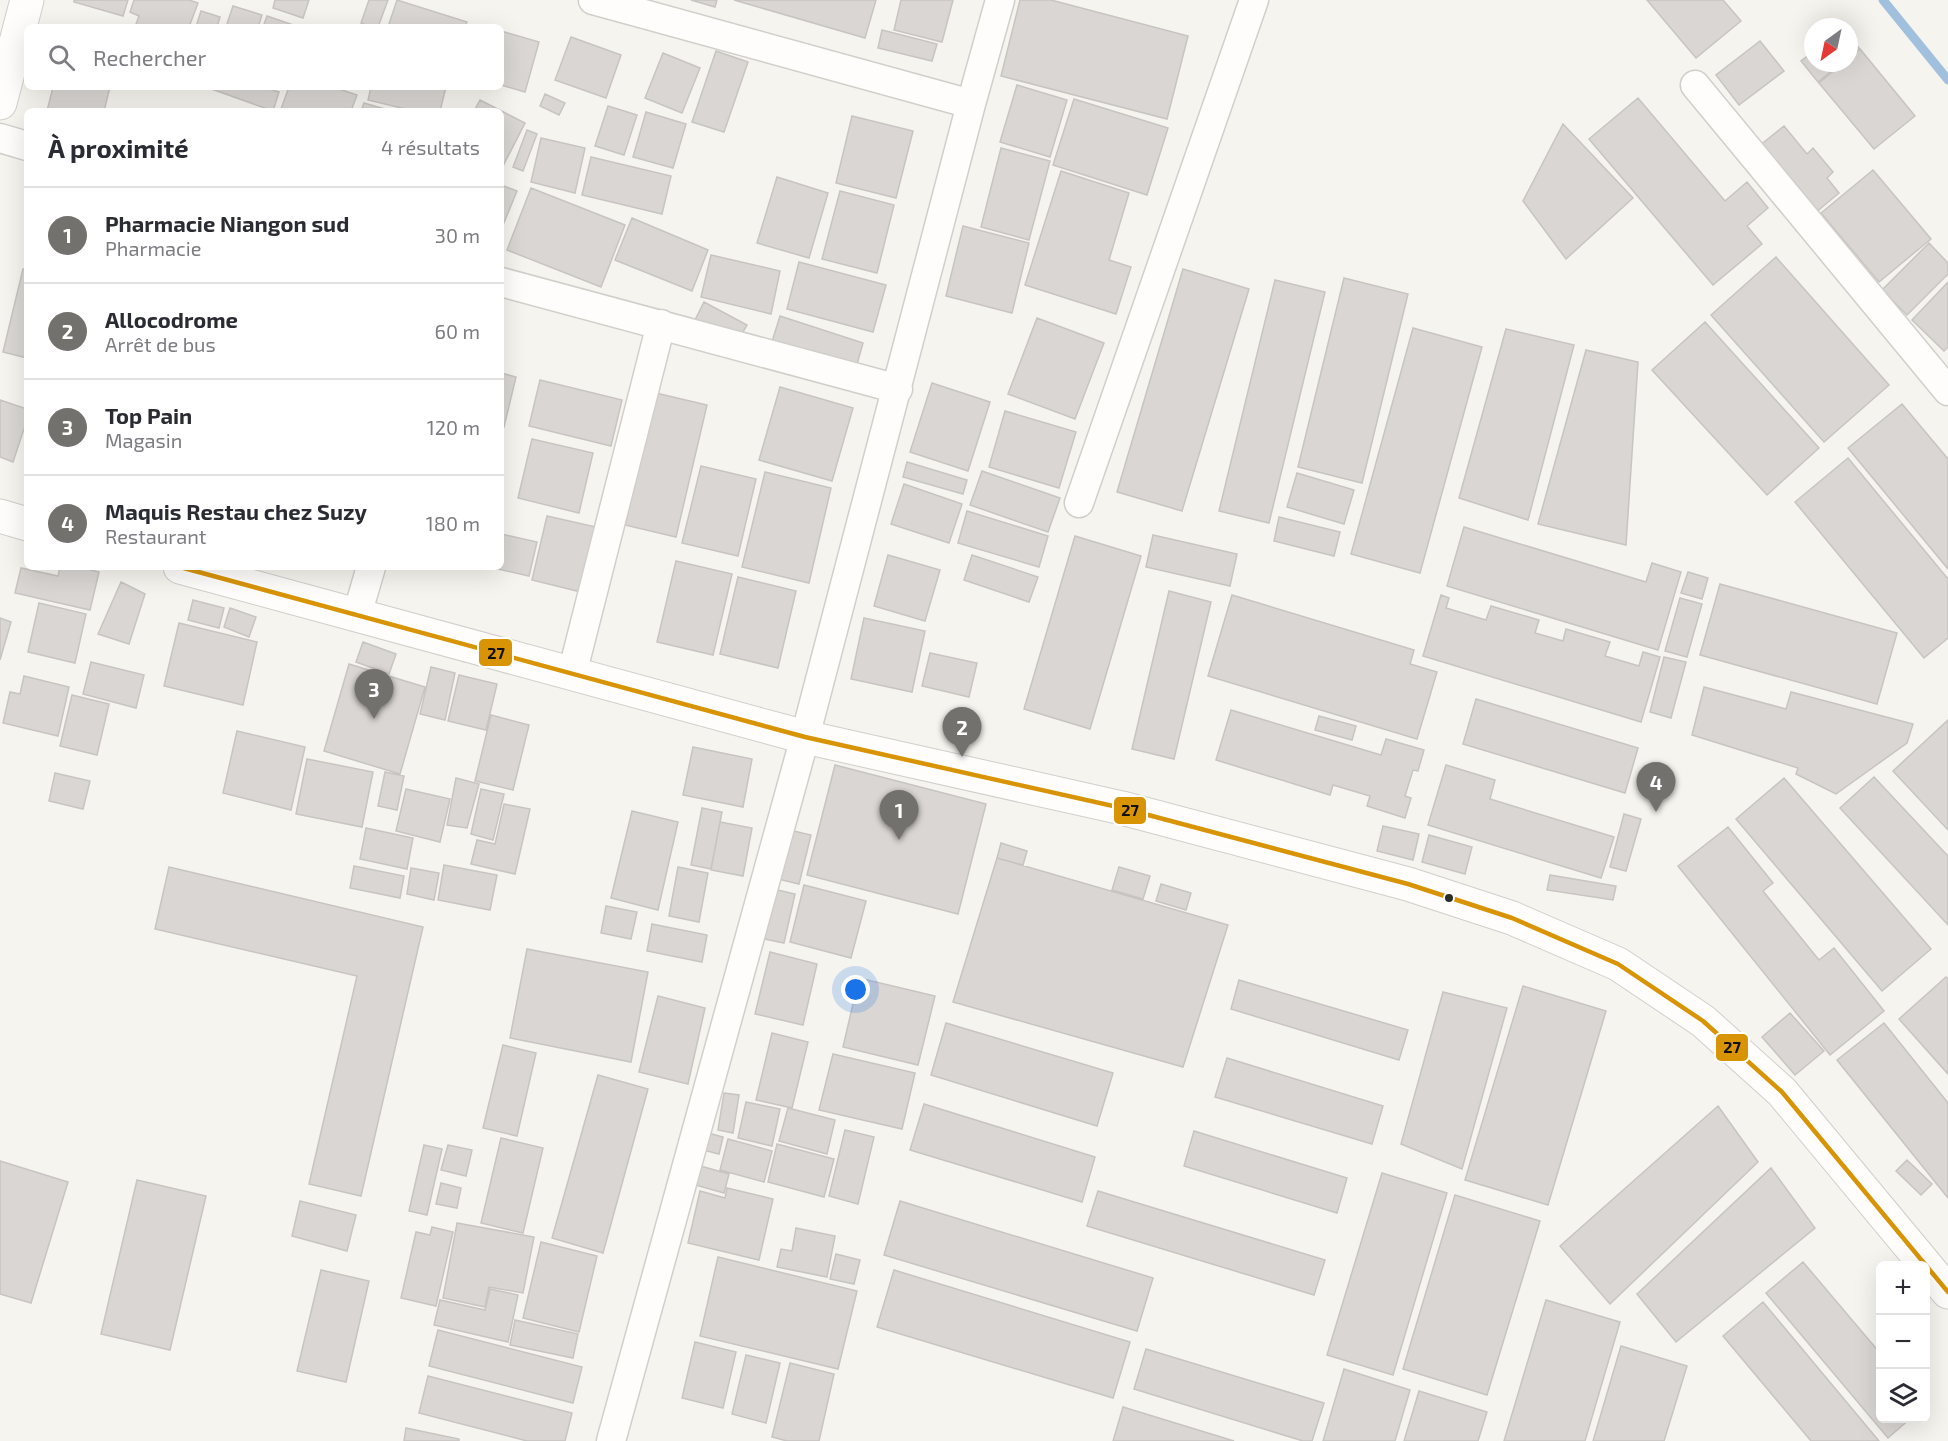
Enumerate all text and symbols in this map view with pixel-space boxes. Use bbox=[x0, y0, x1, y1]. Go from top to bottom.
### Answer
north arrow bbox=[1804, 18, 1858, 72]
search box bbox=[24, 24, 504, 90]
icon: search bbox=[45, 41, 78, 74]
text: Rechercher bbox=[93, 44, 206, 70]
text: À proximité bbox=[48, 132, 189, 163]
text: 4 résultats bbox=[381, 135, 480, 159]
text: Pharmacie Niangon sud bbox=[105, 210, 349, 236]
text: 1 bbox=[63, 223, 72, 247]
text: 30 m bbox=[435, 223, 480, 247]
text: Pharmacie bbox=[105, 236, 201, 260]
text: Allocodrome bbox=[105, 306, 238, 332]
text: 2 bbox=[62, 319, 73, 343]
text: 60 m bbox=[435, 319, 480, 343]
text: Arrêt de bus bbox=[105, 332, 216, 356]
text: Top Pain bbox=[105, 402, 192, 428]
text: 3 bbox=[62, 415, 73, 439]
text: 120 m bbox=[427, 415, 480, 439]
text: Magasin bbox=[105, 428, 182, 452]
text: Maquis Restau chez Suzy bbox=[105, 498, 367, 524]
text: 4 bbox=[61, 511, 74, 535]
text: 180 m bbox=[426, 511, 480, 535]
text: Restaurant bbox=[105, 524, 206, 548]
line badge: 27 bbox=[478, 638, 513, 667]
text: 27 bbox=[487, 643, 505, 662]
pin: 3 bbox=[354, 670, 394, 719]
pin: 2 bbox=[942, 708, 982, 757]
pin: 4 bbox=[1636, 762, 1676, 812]
pin: 1 bbox=[880, 790, 918, 840]
line badge: 27 bbox=[1113, 796, 1147, 825]
text: 27 bbox=[1121, 800, 1139, 819]
unlabelled marker bbox=[1443, 892, 1455, 904]
your location bbox=[841, 975, 870, 1004]
line badge: 27 bbox=[1715, 1033, 1749, 1062]
text: 27 bbox=[1723, 1037, 1741, 1056]
map controls bbox=[1876, 1261, 1930, 1423]
button: + bbox=[1876, 1261, 1930, 1315]
button: − bbox=[1876, 1315, 1930, 1369]
button: layers bbox=[1876, 1369, 1930, 1423]

